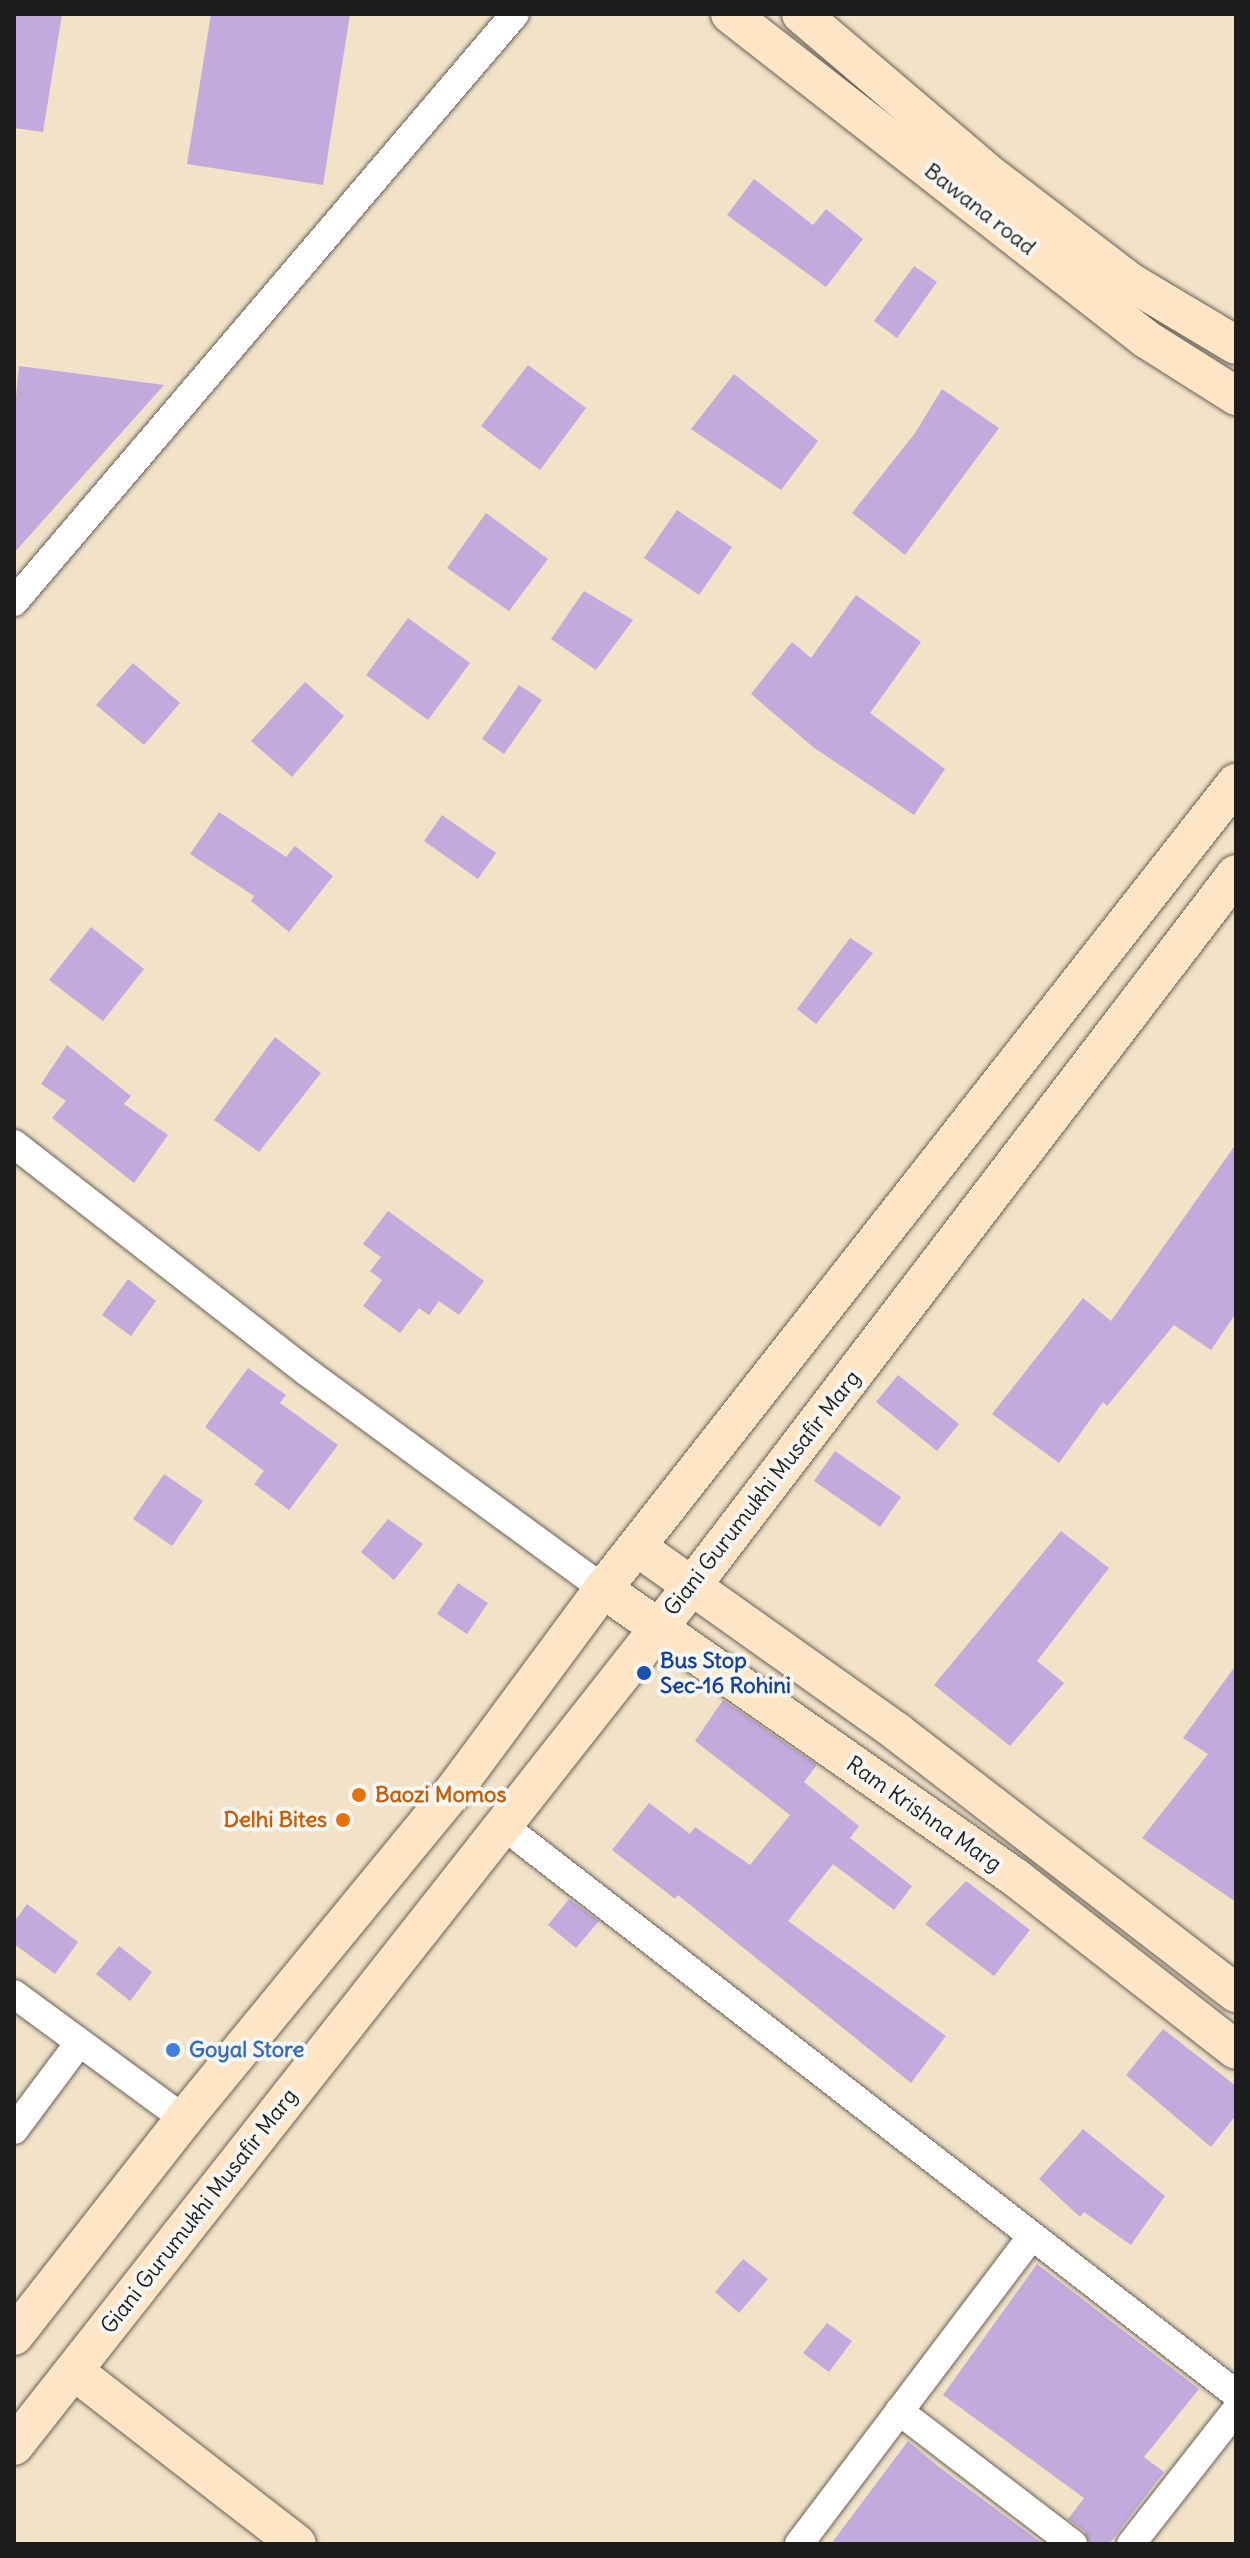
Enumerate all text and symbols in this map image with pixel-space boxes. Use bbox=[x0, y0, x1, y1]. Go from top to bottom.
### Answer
street label: Bawana road bbox=[919, 157, 1041, 261]
street label: Giani Gurumukhi Musafir Marg bbox=[658, 1365, 866, 1621]
place label: Bus Stop Sec-16 Rohini bbox=[660, 1647, 791, 1698]
marker: Bus Stop Sec-16 Rohini bbox=[635, 1664, 653, 1682]
street label: Ram Krishna Marg bbox=[841, 1751, 1007, 1877]
place label: Baozi Momos bbox=[375, 1782, 506, 1808]
marker: Baozi Momos bbox=[350, 1786, 368, 1804]
place label: Delhi Bites bbox=[223, 1807, 327, 1833]
marker: Delhi Bites bbox=[334, 1811, 352, 1829]
place label: Goyal Store bbox=[189, 2037, 304, 2063]
marker: Goyal Store bbox=[164, 2041, 182, 2059]
street label: Giani Gurumukhi Musafir Marg bbox=[95, 2083, 303, 2339]

